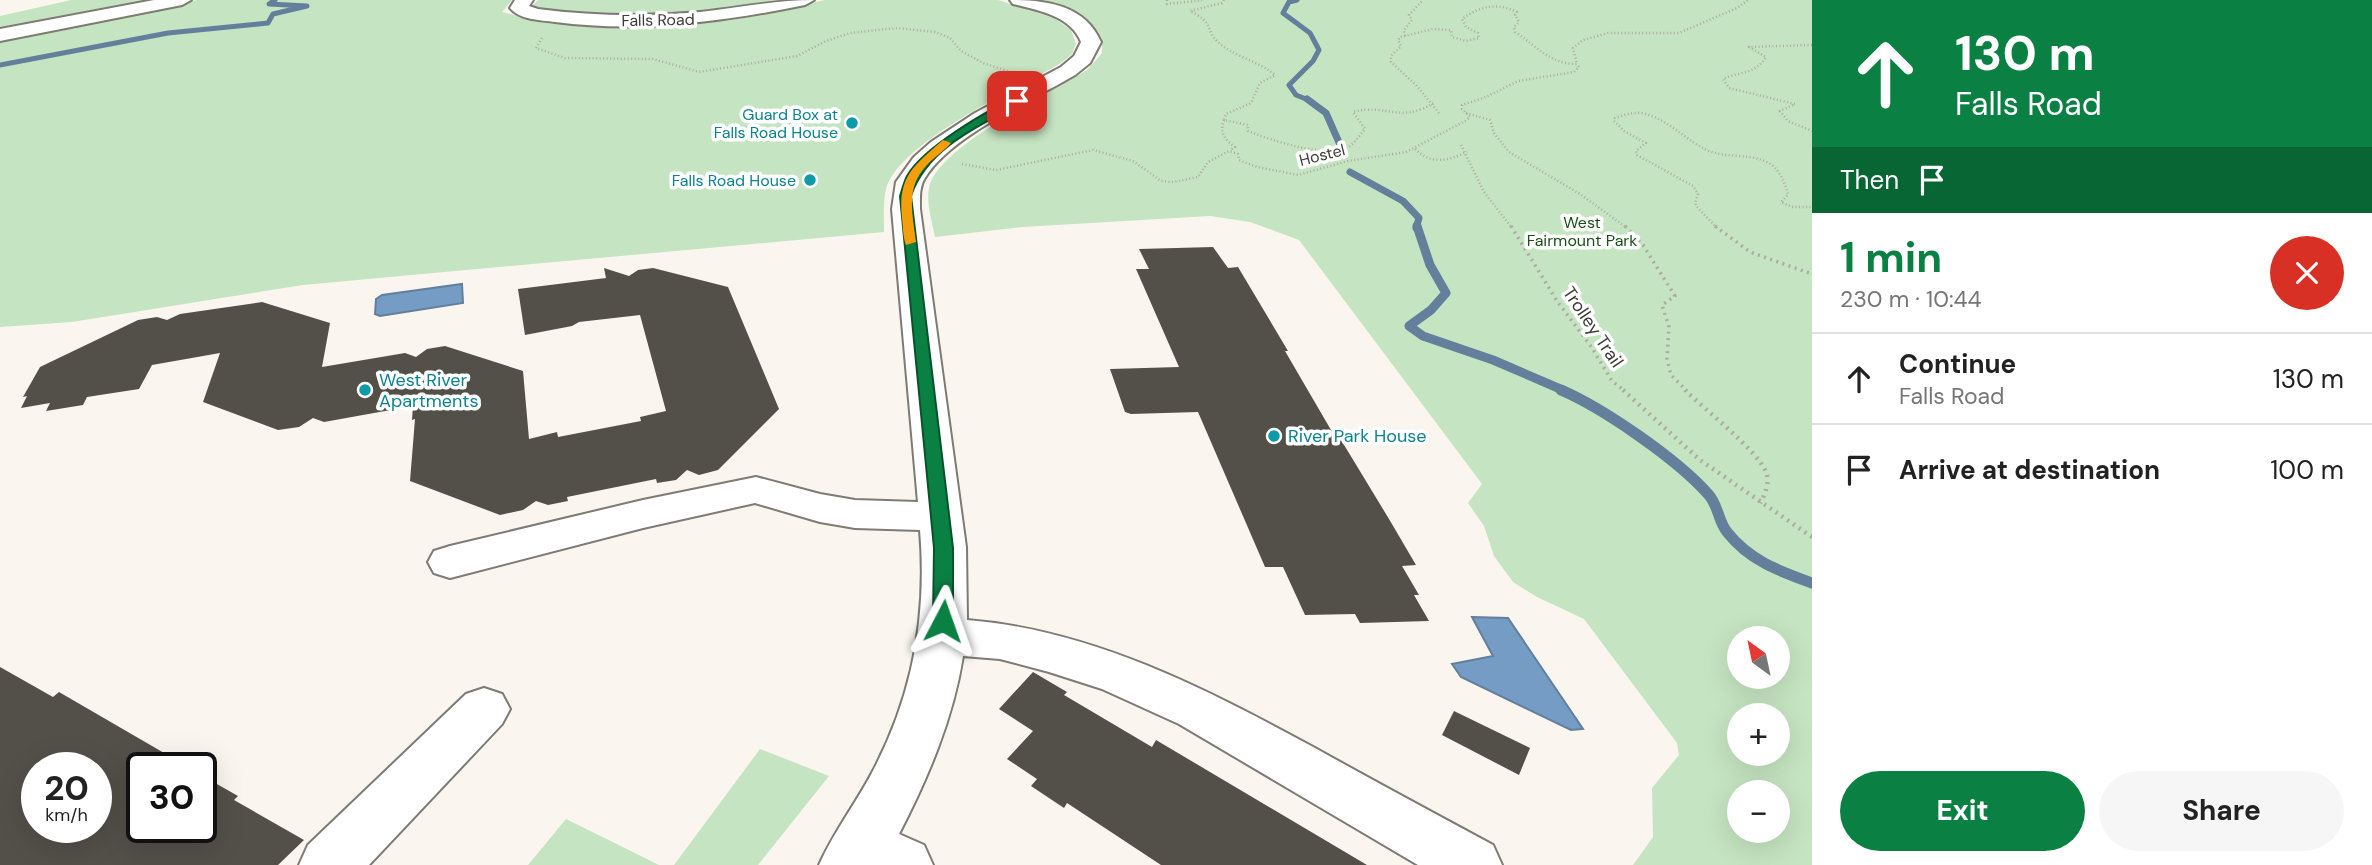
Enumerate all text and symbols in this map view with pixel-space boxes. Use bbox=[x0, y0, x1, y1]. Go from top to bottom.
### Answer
street label: Falls Road bbox=[621, 9, 695, 31]
text: 130 m bbox=[1955, 21, 2095, 85]
icon: ahead bbox=[1840, 28, 1931, 119]
pin bbox=[987, 71, 1047, 131]
icon: arrive bbox=[998, 82, 1036, 120]
text: Falls Road bbox=[1955, 83, 2102, 125]
place label: Guard Box at Falls Road House bbox=[714, 104, 838, 143]
marker: Guard Box at Falls Road House bbox=[844, 115, 860, 131]
street label: Hostel bbox=[1297, 139, 1347, 171]
icon: arrive bbox=[1913, 161, 1951, 199]
text: Then bbox=[1840, 163, 1899, 197]
place label: Falls Road House bbox=[672, 170, 796, 191]
marker: Falls Road House bbox=[802, 172, 818, 188]
park label: West Fairmount Park bbox=[1527, 212, 1637, 251]
text: 1 min bbox=[1840, 230, 1942, 285]
button: close bbox=[2270, 236, 2344, 310]
street label: Trolley Trail bbox=[1557, 282, 1629, 372]
text: 230 m · 10:44 bbox=[1840, 284, 1981, 314]
text: Continue bbox=[1899, 347, 2016, 381]
icon: ahead bbox=[1840, 360, 1878, 398]
text: 130 m bbox=[2273, 362, 2344, 396]
place label: West River Apartments bbox=[379, 368, 478, 413]
text: Falls Road bbox=[1899, 381, 2005, 411]
marker: West River Apartments bbox=[357, 382, 373, 398]
place label: River Park House bbox=[1288, 424, 1427, 448]
marker: River Park House bbox=[1266, 428, 1282, 444]
icon: arrive bbox=[1840, 451, 1878, 489]
text: Arrive at destination bbox=[1899, 453, 2160, 487]
text: 100 m bbox=[2270, 453, 2344, 487]
position arrow bbox=[906, 584, 980, 658]
north arrow bbox=[1727, 626, 1790, 690]
map controls bbox=[1727, 626, 1790, 843]
button: + bbox=[1727, 703, 1790, 766]
speed limit sign: 30 bbox=[126, 752, 217, 843]
text: 20 bbox=[44, 765, 89, 811]
button: Exit bbox=[1840, 771, 2085, 851]
button: Share bbox=[2099, 771, 2344, 851]
button: − bbox=[1727, 780, 1790, 843]
text: km/h bbox=[45, 803, 88, 827]

